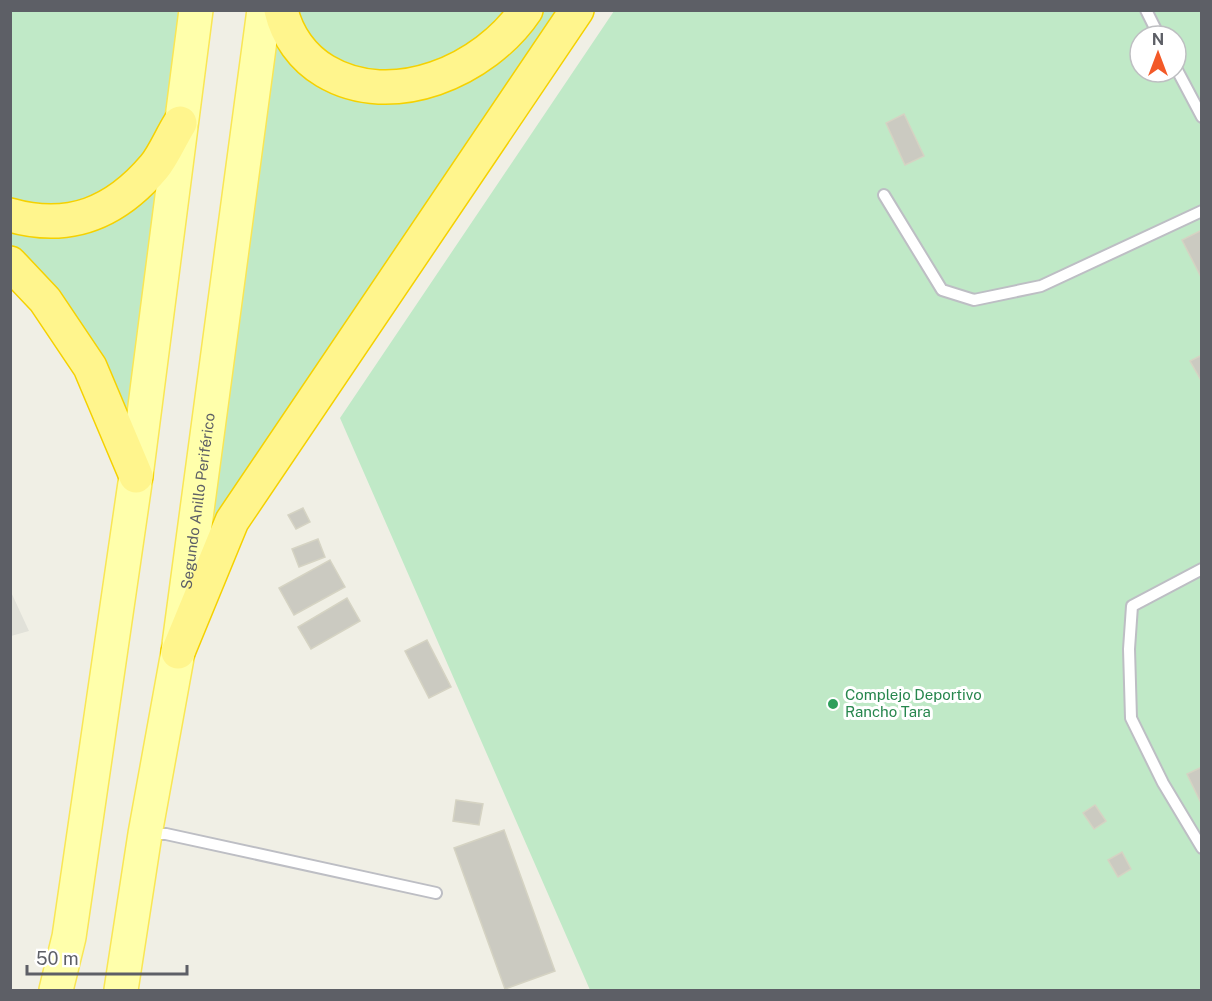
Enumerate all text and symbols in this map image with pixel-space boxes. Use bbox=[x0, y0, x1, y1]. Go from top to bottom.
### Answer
north arrow bbox=[1128, 24, 1188, 84]
text: N bbox=[1152, 30, 1164, 49]
street label: Segundo Anillo Periférico bbox=[177, 412, 218, 590]
place label: Complejo Deportivo Rancho Tara bbox=[845, 686, 982, 720]
marker: Complejo Deportivo Rancho Tara bbox=[826, 697, 840, 711]
scale bar bbox=[27, 938, 188, 976]
text: 50 m bbox=[36, 948, 79, 969]

